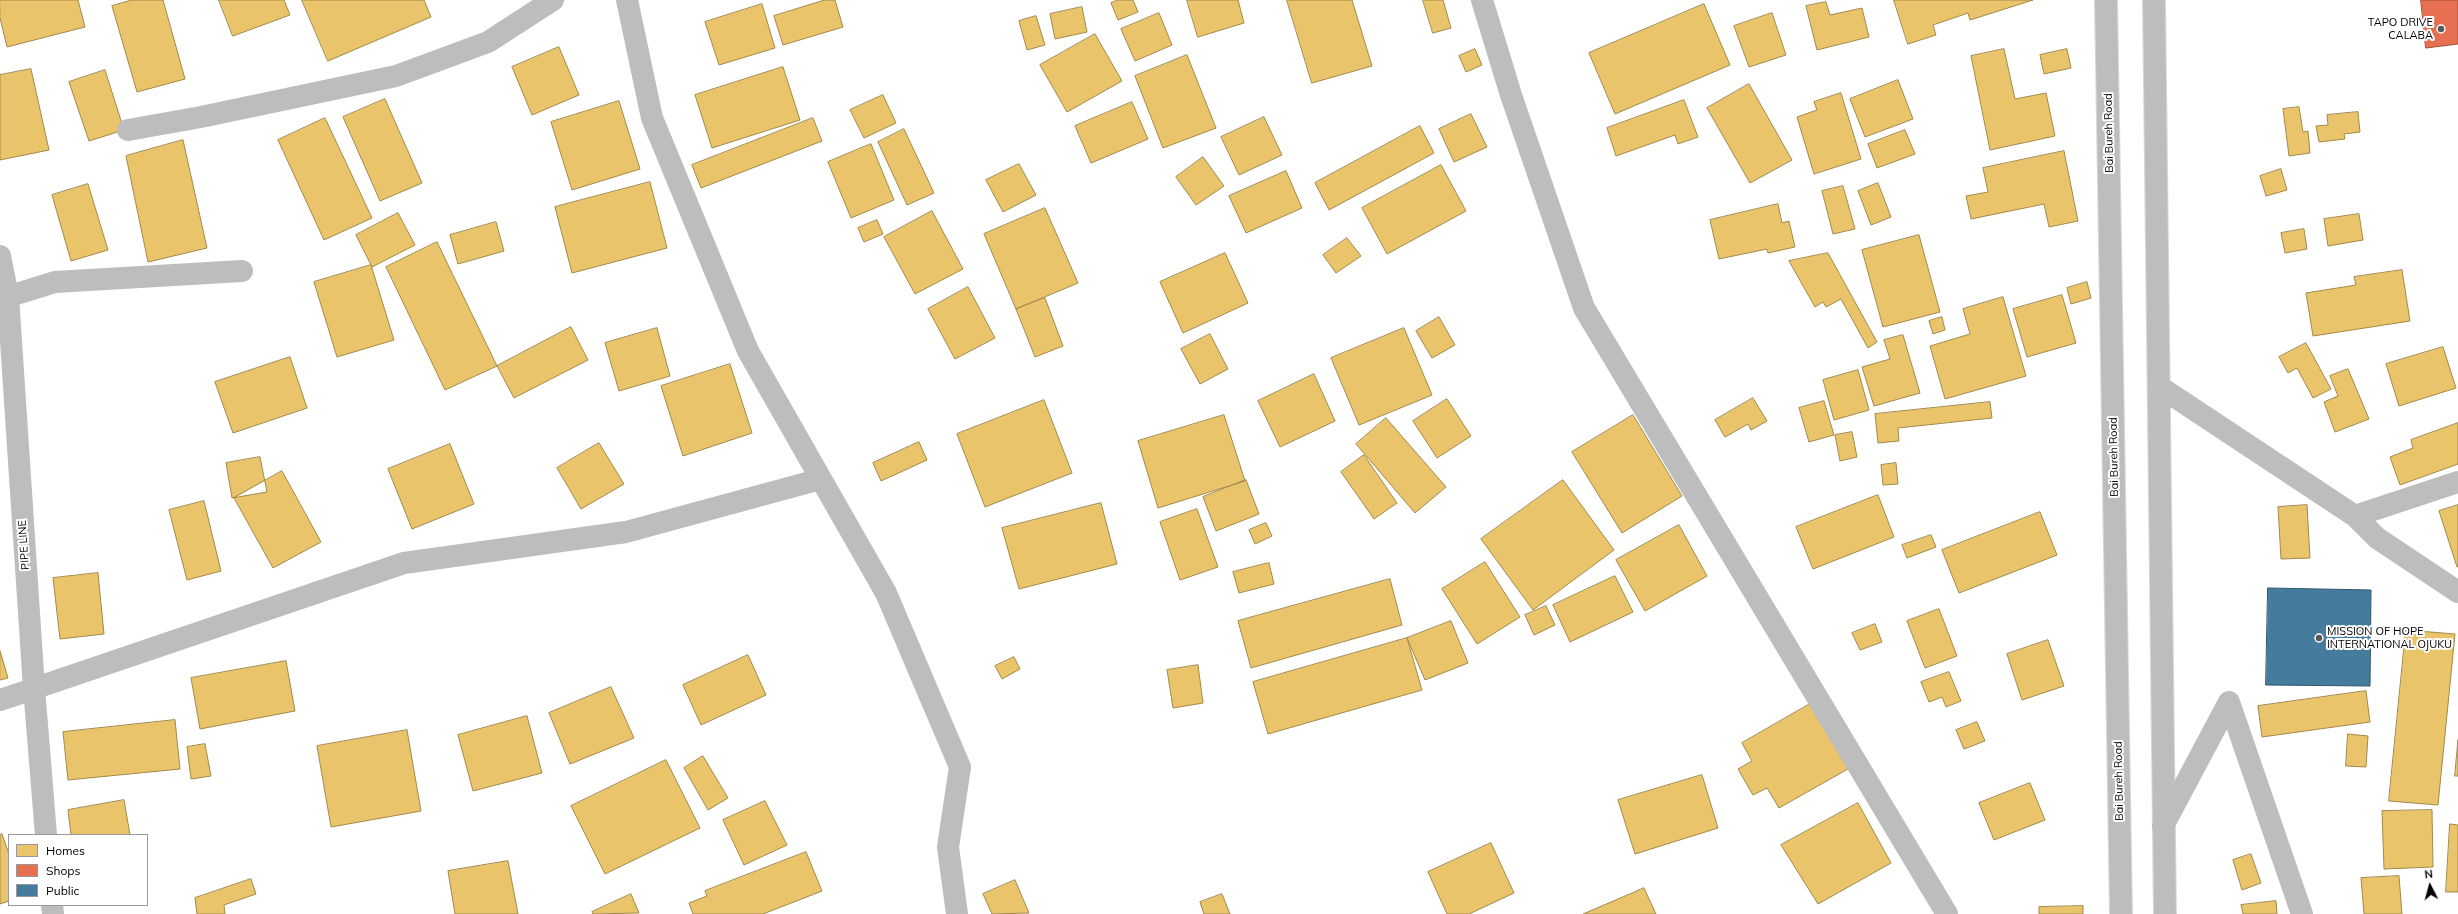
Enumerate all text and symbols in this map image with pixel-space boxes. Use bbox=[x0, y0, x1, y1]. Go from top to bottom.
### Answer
place label: TAPO DRIVE CALABA bbox=[2368, 16, 2433, 42]
marker: TAPO DRIVE CALABA bbox=[2436, 24, 2446, 34]
street label: Bai Bureh Road bbox=[2102, 93, 2116, 173]
street label: Bai Bureh Road bbox=[2107, 417, 2121, 497]
street label: PIPE LINE bbox=[16, 520, 32, 570]
place label: MISSION OF HOPE INTERNATIONAL OJUKU bbox=[2327, 625, 2452, 651]
marker: MISSION OF HOPE INTERNATIONAL OJUKU bbox=[2314, 633, 2324, 643]
street label: Bai Bureh Road bbox=[2112, 741, 2126, 821]
legend bbox=[8, 834, 148, 906]
text: Homes bbox=[46, 843, 85, 858]
text: Shops bbox=[46, 863, 81, 878]
north arrow bbox=[2410, 866, 2450, 906]
text: N bbox=[2424, 867, 2434, 881]
text: Public bbox=[46, 883, 80, 898]

